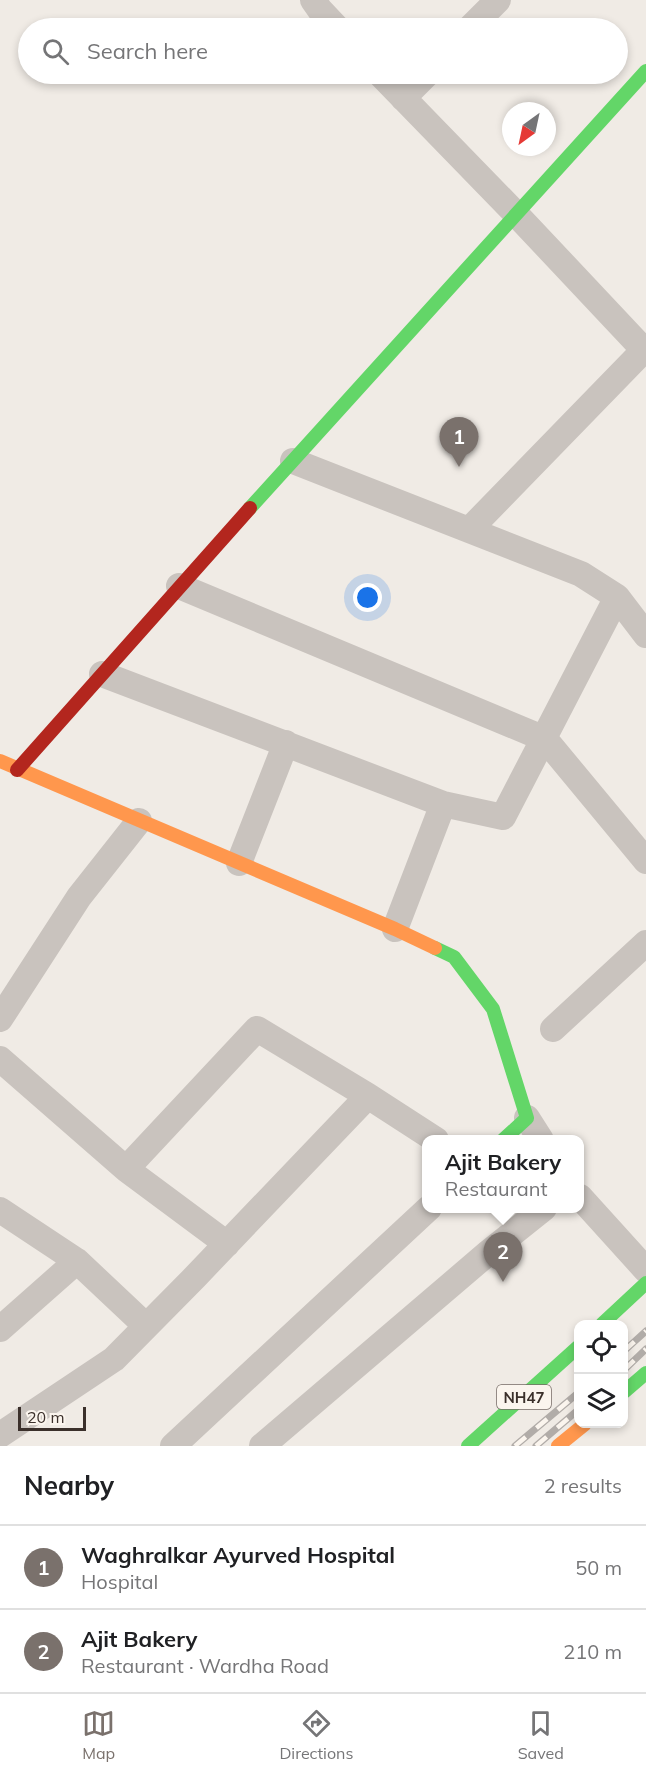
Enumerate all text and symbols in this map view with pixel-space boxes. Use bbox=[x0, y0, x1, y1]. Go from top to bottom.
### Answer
search box bbox=[18, 18, 628, 84]
icon: search bbox=[39, 35, 72, 68]
text: Search here bbox=[87, 37, 208, 65]
north arrow bbox=[502, 102, 556, 156]
pin: 1 bbox=[440, 418, 478, 467]
your location bbox=[353, 583, 382, 612]
popup bbox=[422, 1135, 584, 1213]
text: Ajit Bakery bbox=[445, 1148, 561, 1176]
text: Restaurant bbox=[445, 1176, 548, 1201]
pin: 2 bbox=[484, 1232, 522, 1282]
map controls bbox=[574, 1320, 628, 1428]
button: locate bbox=[574, 1320, 628, 1374]
button: layers bbox=[574, 1374, 628, 1428]
road number: NH47 bbox=[497, 1385, 551, 1409]
scale bar bbox=[18, 1404, 86, 1432]
text: 20 m bbox=[27, 1407, 64, 1427]
text: Nearby bbox=[24, 1469, 114, 1502]
text: 2 results bbox=[544, 1473, 622, 1498]
text: Waghralkar Ayurved Hospital bbox=[81, 1541, 395, 1569]
text: 1 bbox=[38, 1555, 50, 1580]
text: 50 m bbox=[575, 1555, 622, 1580]
text: Hospital bbox=[81, 1569, 158, 1594]
text: Ajit Bakery bbox=[81, 1625, 197, 1653]
text: 2 bbox=[38, 1639, 50, 1664]
text: 210 m bbox=[563, 1639, 622, 1664]
text: Restaurant · Wardha Road bbox=[81, 1653, 329, 1678]
tab: Map bbox=[82, 1707, 115, 1763]
tab: Directions bbox=[279, 1707, 353, 1763]
tab: Saved bbox=[518, 1707, 564, 1763]

